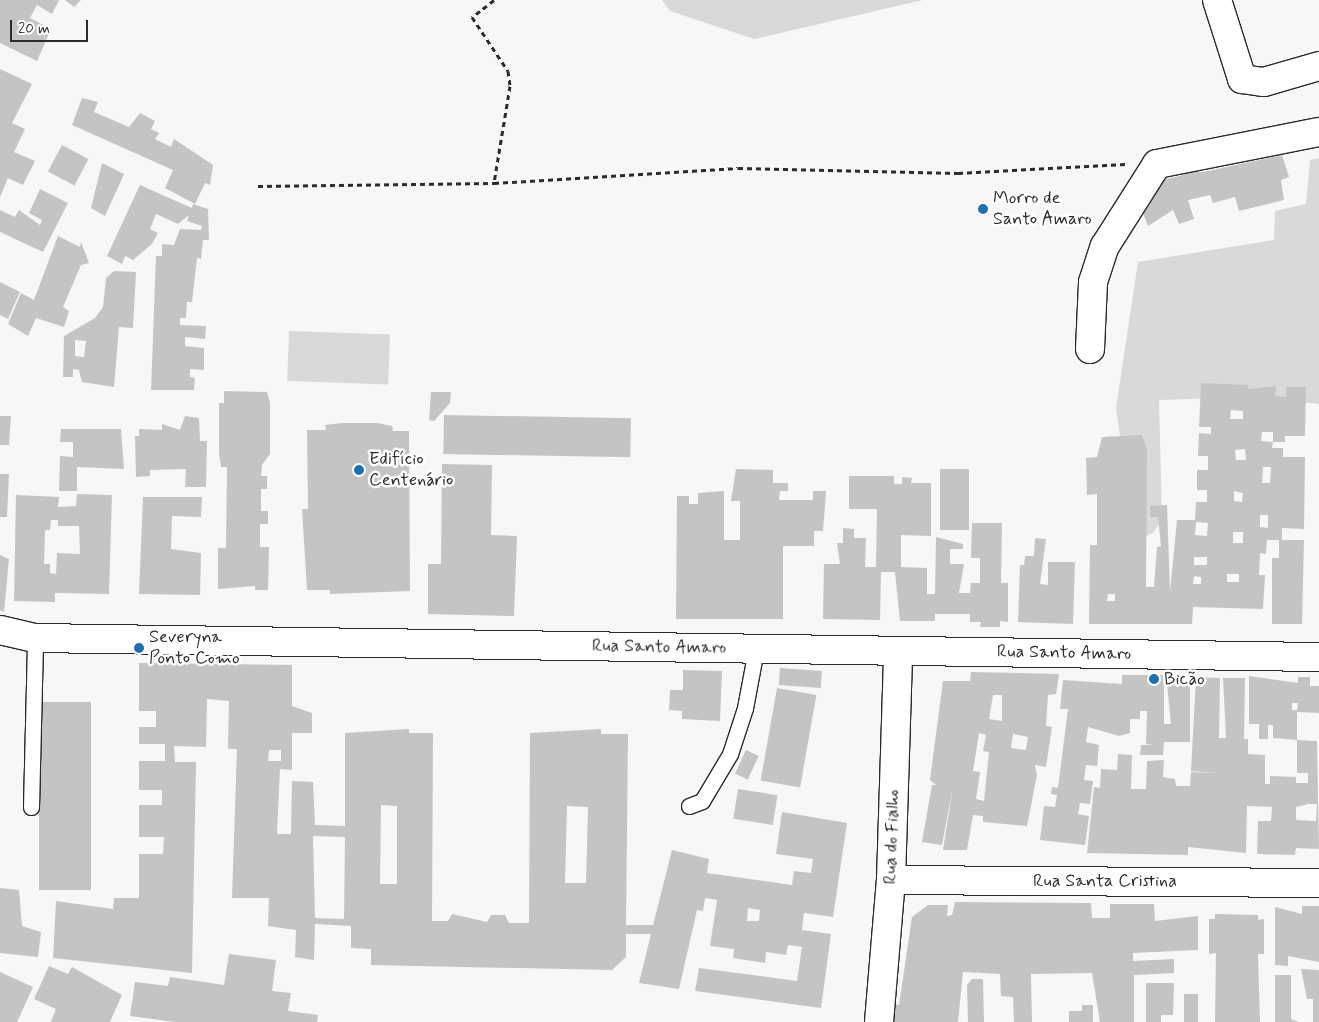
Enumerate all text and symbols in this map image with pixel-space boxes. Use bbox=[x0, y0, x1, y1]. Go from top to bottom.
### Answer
scale bar bbox=[12, 10, 90, 42]
text: 20 m bbox=[18, 19, 50, 39]
place label: Morro de Santo Amaro bbox=[993, 188, 1091, 230]
marker: Morro de Santo Amaro bbox=[977, 203, 989, 215]
place label: Edifício Centenário bbox=[369, 449, 453, 492]
marker: Edifício Centenário bbox=[353, 464, 365, 476]
place label: Severyna Ponto Como bbox=[149, 627, 240, 670]
street label: Rua Santo Amaro bbox=[594, 635, 724, 659]
street label: Rua Santo Amaro bbox=[999, 641, 1129, 665]
marker: Severyna Ponto Como bbox=[133, 642, 145, 654]
place label: Bicão bbox=[1164, 668, 1205, 690]
marker: Bicão bbox=[1148, 673, 1160, 685]
street label: Rua do Fialho bbox=[880, 789, 904, 885]
street label: Rua Santa Cristina bbox=[1034, 870, 1176, 892]

